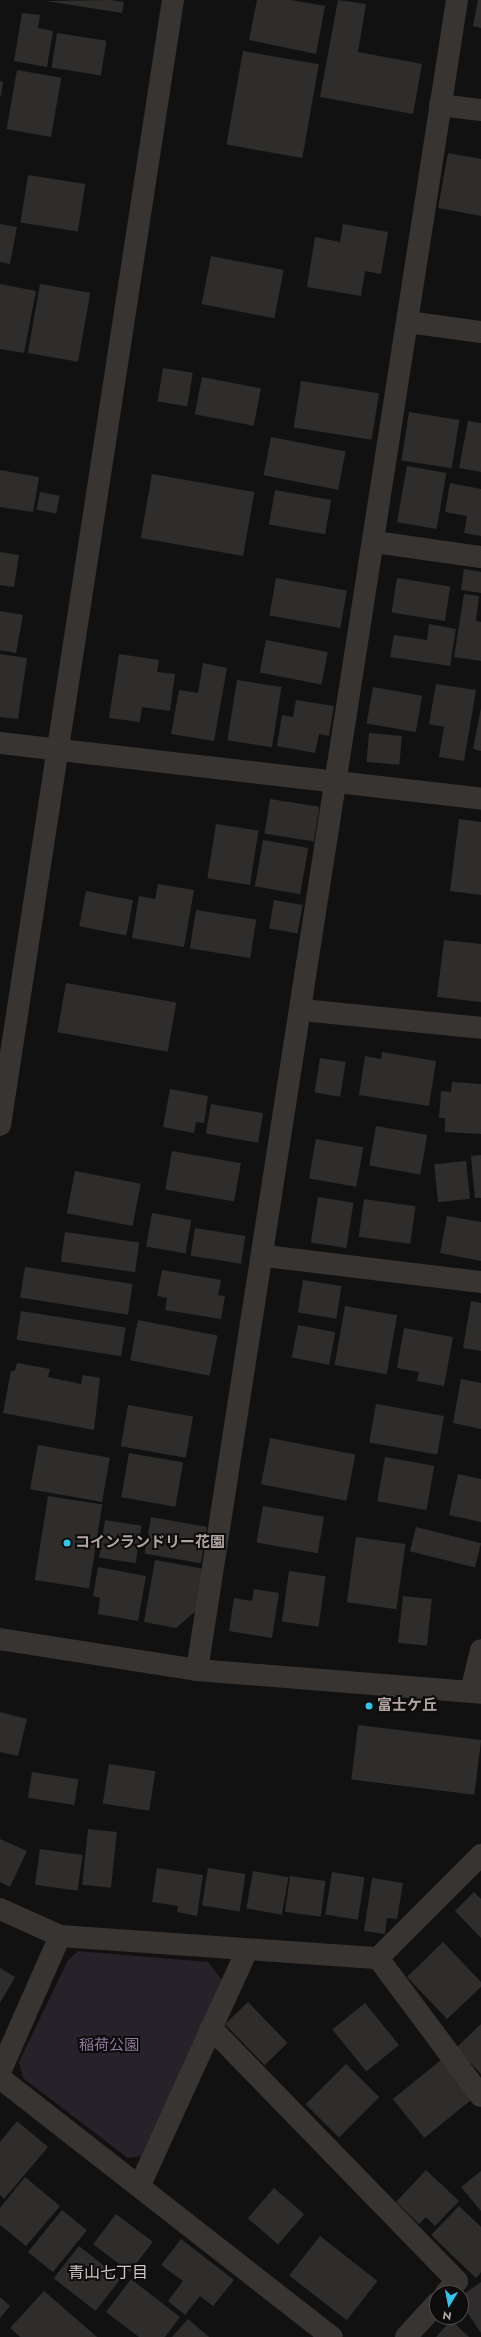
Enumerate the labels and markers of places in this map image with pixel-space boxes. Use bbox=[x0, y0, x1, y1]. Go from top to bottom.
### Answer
place label: コインランドリー花園 bbox=[75, 1534, 225, 1552]
marker: コインランドリー花園 bbox=[62, 1538, 72, 1548]
place label: 富士ケ丘 bbox=[377, 1697, 437, 1715]
marker: 富士ケ丘 bbox=[364, 1701, 374, 1711]

